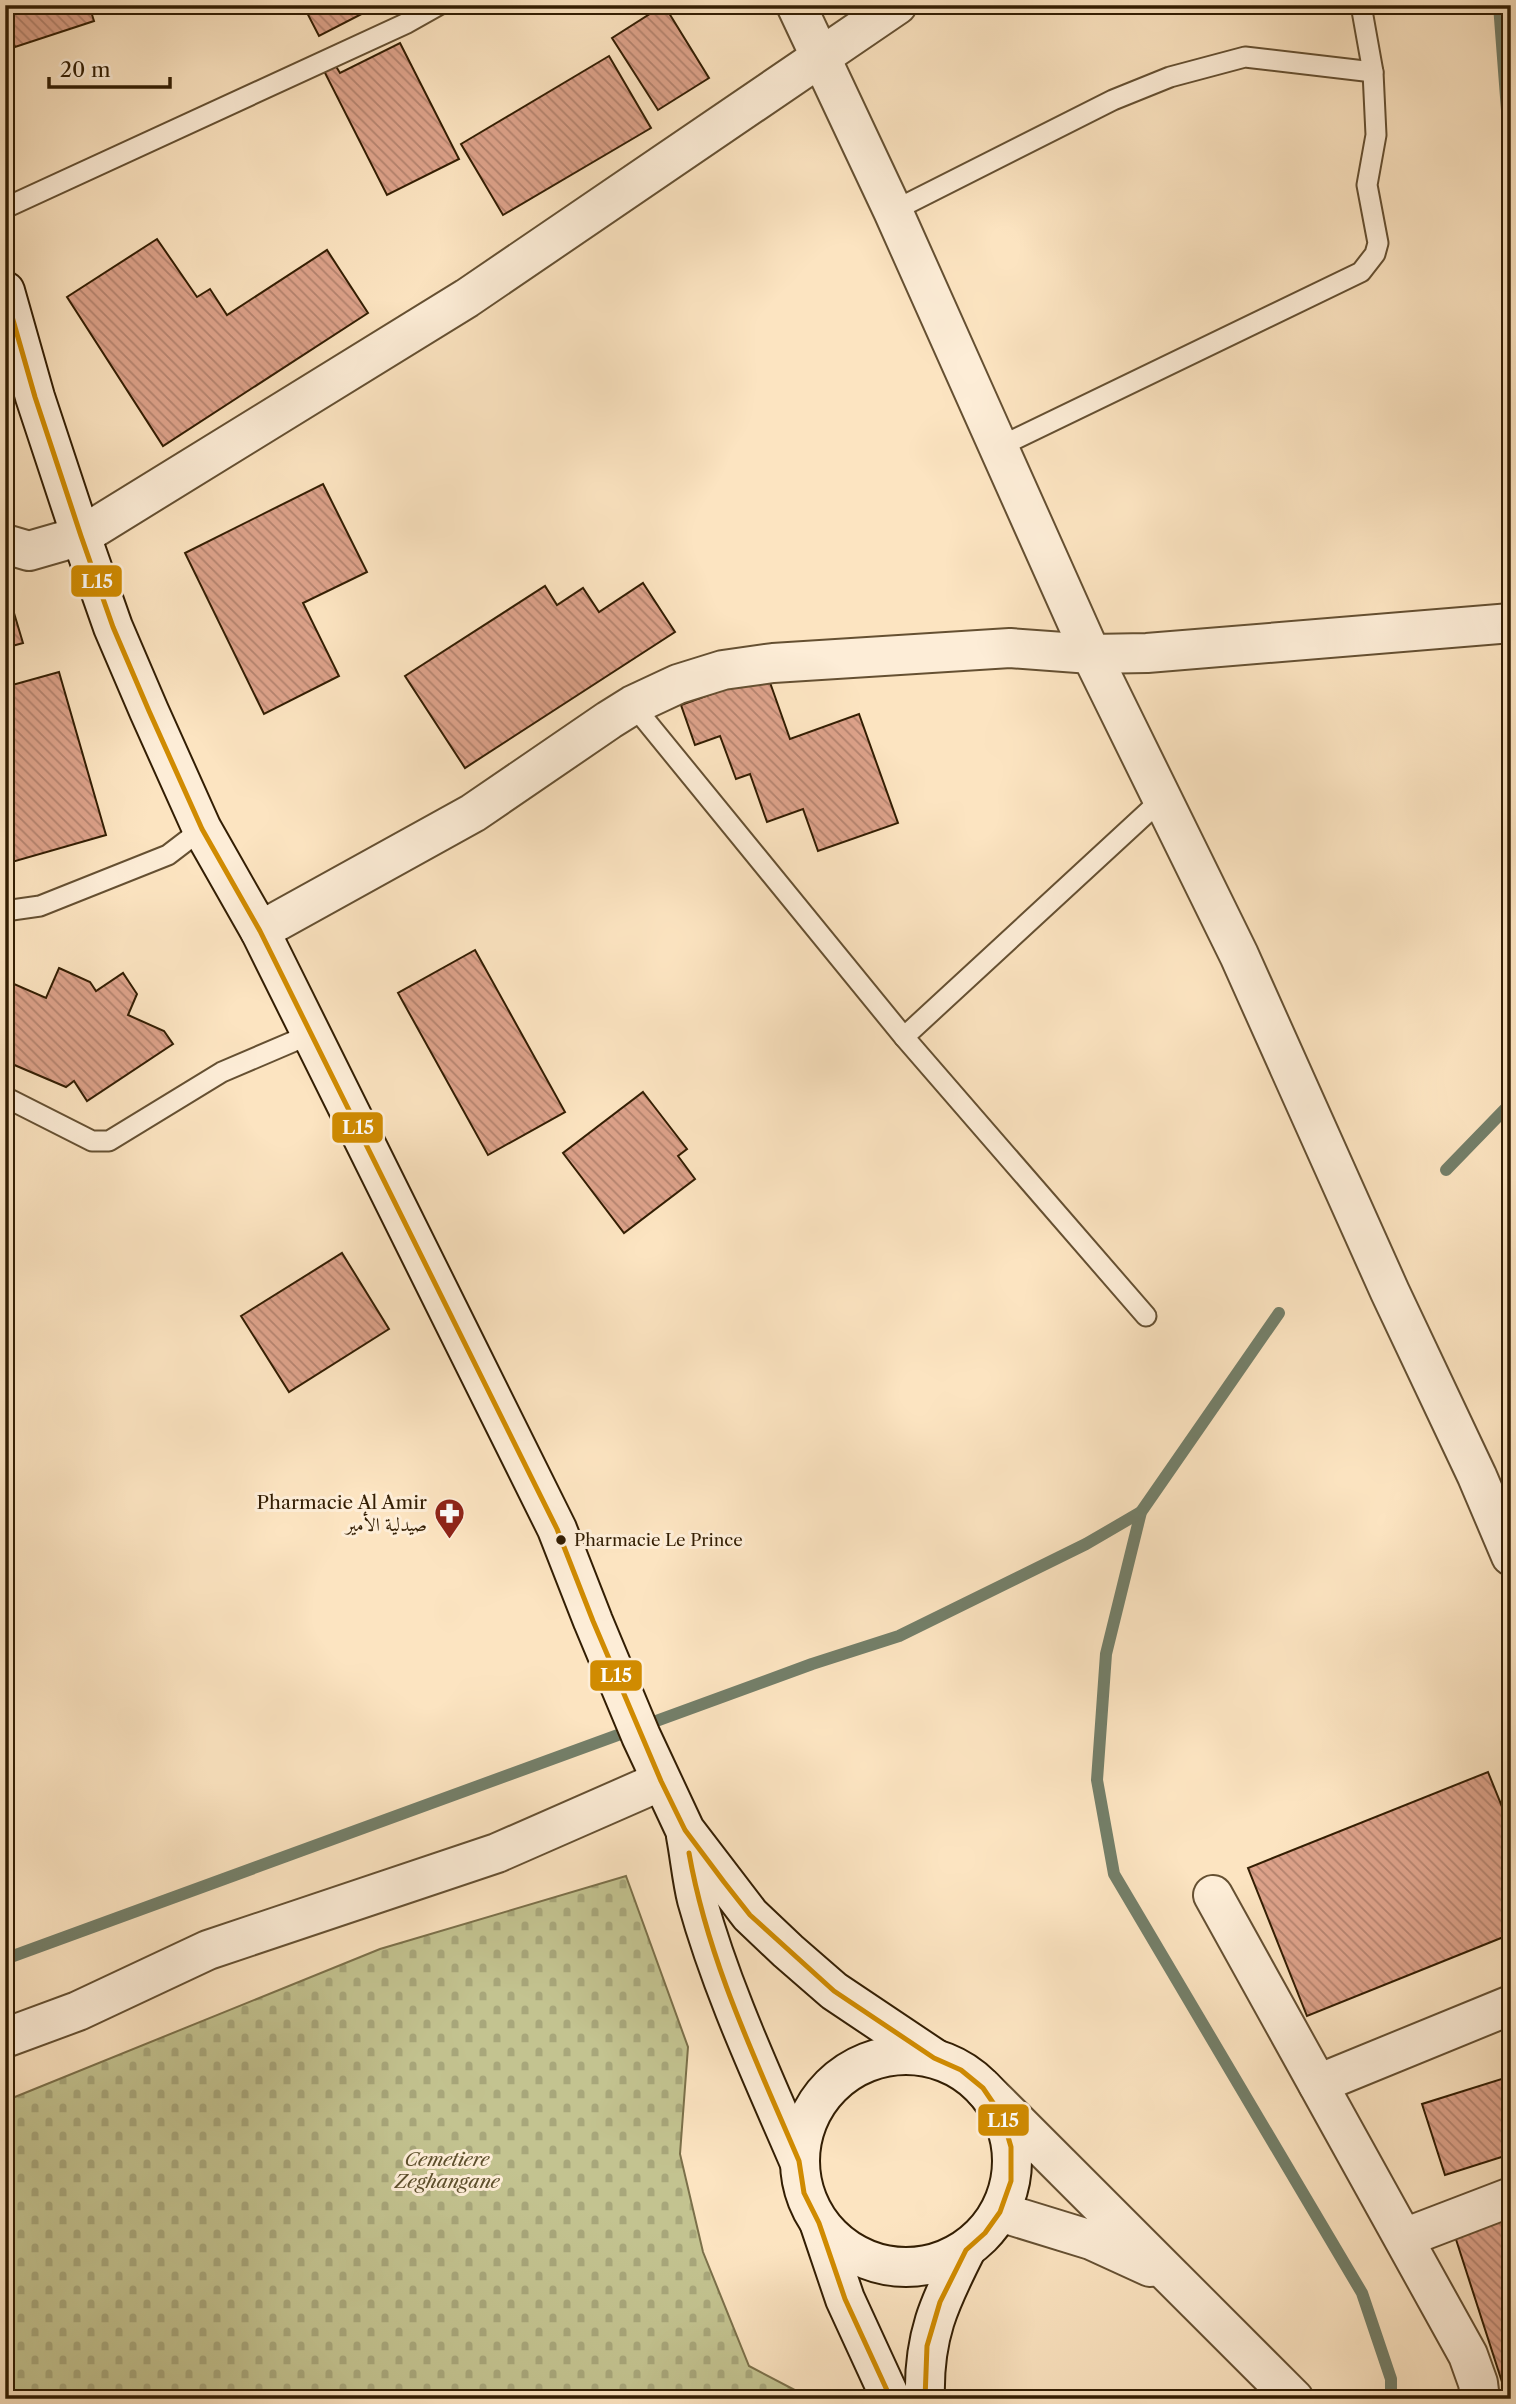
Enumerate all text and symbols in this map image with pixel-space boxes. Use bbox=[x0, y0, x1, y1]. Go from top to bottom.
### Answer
scale bar bbox=[49, 46, 170, 90]
text: 20 m bbox=[60, 57, 111, 82]
line badge: L15 bbox=[70, 564, 123, 598]
text: L15 bbox=[81, 570, 113, 593]
line badge: L15 bbox=[331, 1111, 384, 1144]
text: L15 bbox=[342, 1116, 374, 1139]
place label: Pharmacie Al Amir صيدلية الأمير bbox=[257, 1491, 427, 1536]
pharmacy icon: Pharmacie Al Amir صيدلية الأمير bbox=[433, 1496, 467, 1540]
place label: Pharmacie Le Prince bbox=[574, 1530, 743, 1550]
marker: Pharmacie Le Prince bbox=[554, 1533, 568, 1547]
line badge: L15 bbox=[589, 1659, 643, 1692]
text: L15 bbox=[600, 1664, 632, 1687]
line badge: L15 bbox=[977, 2103, 1030, 2137]
text: L15 bbox=[987, 2109, 1019, 2132]
park label: Cemetiere Zeghangane bbox=[393, 2148, 501, 2193]

